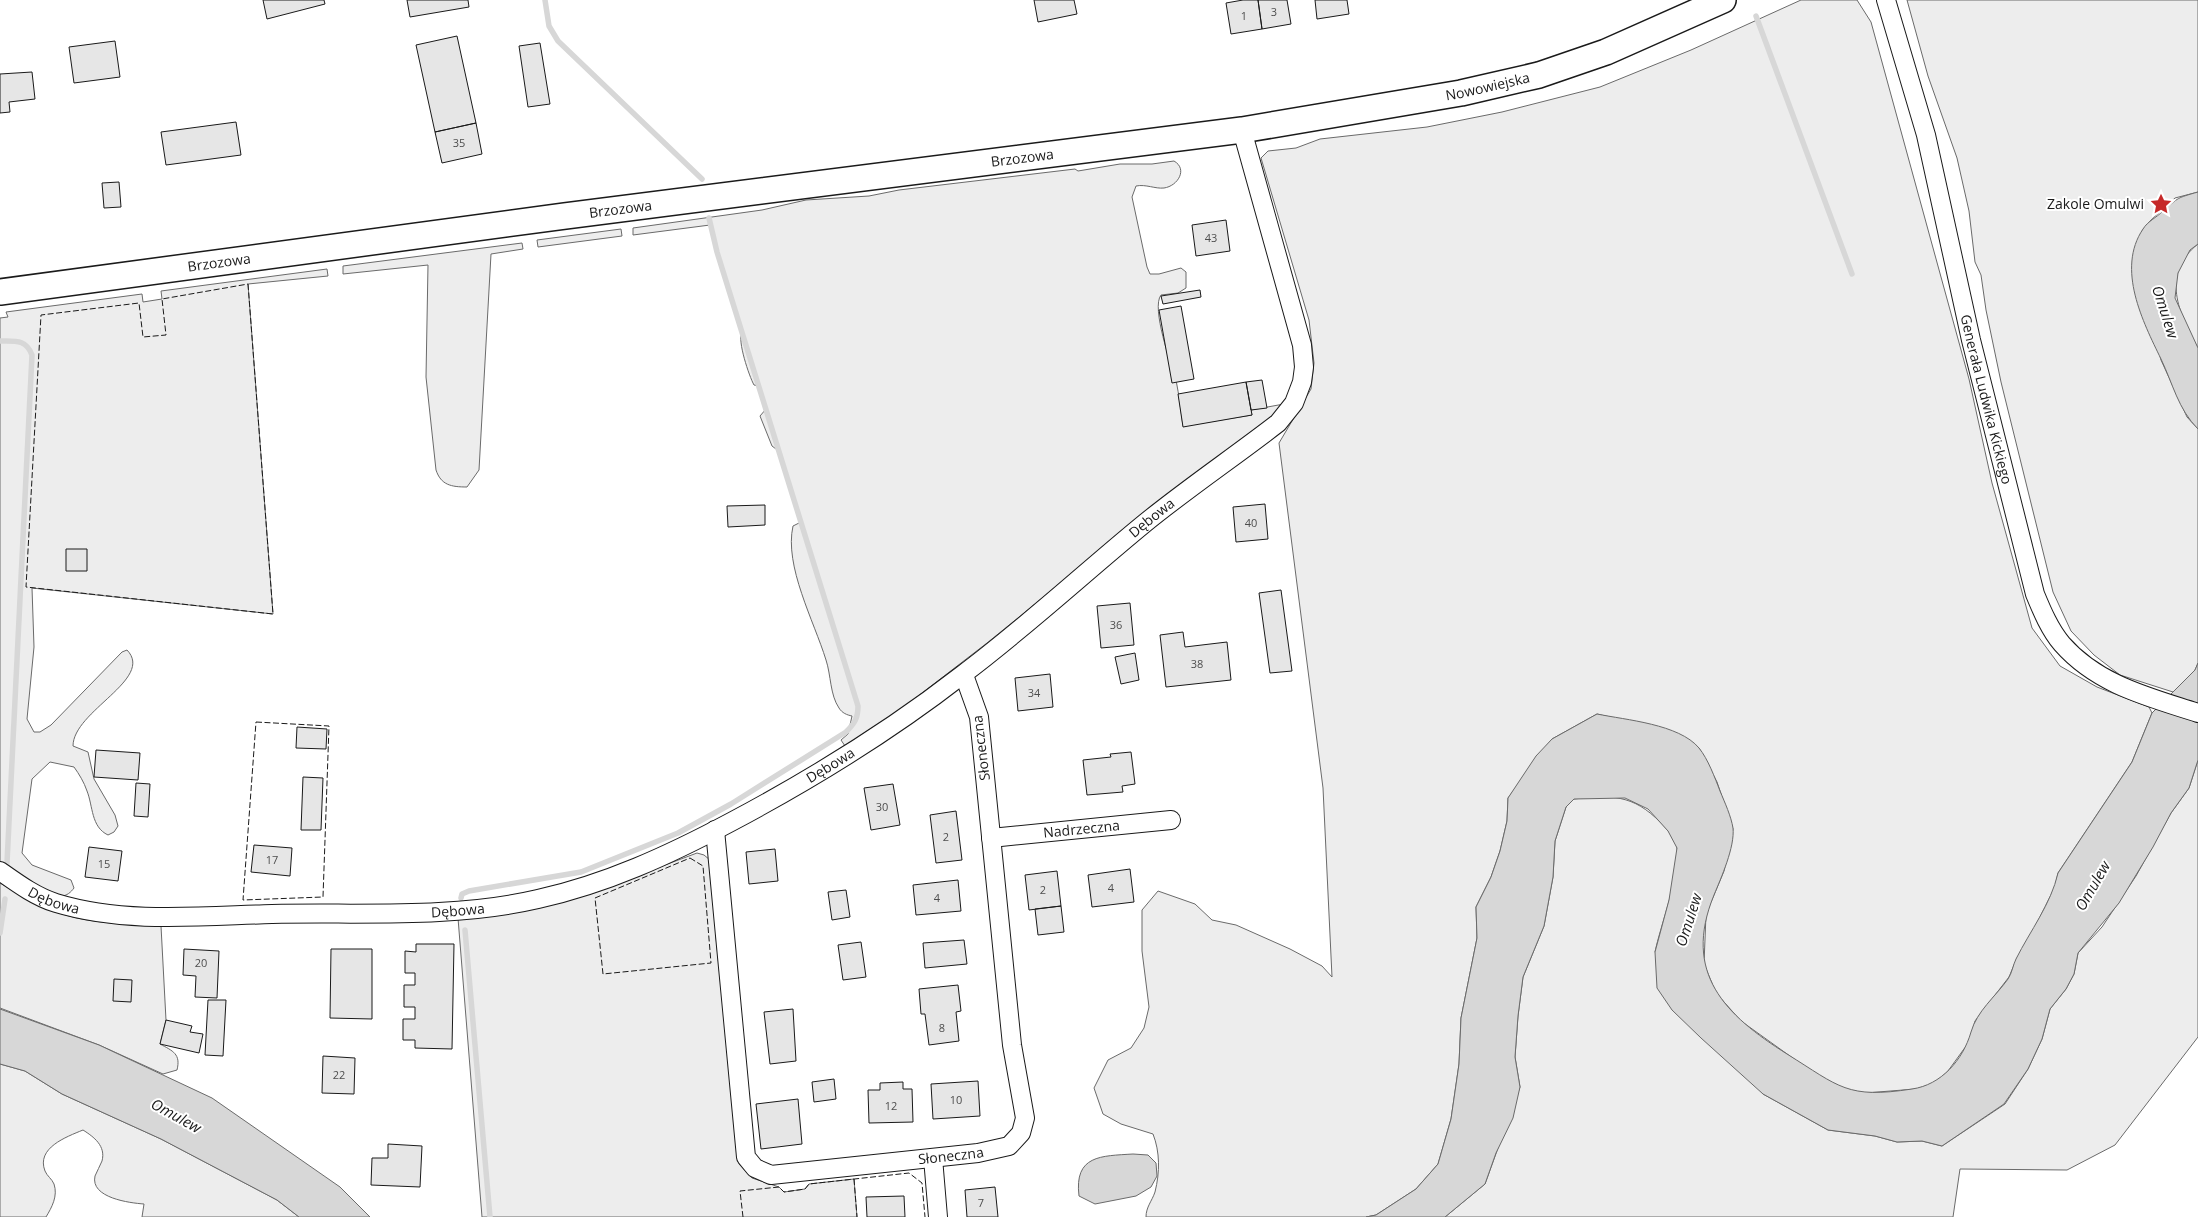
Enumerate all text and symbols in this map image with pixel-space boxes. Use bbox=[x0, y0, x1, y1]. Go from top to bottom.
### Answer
house number: 3 bbox=[1271, 4, 1277, 19]
house number: 1 bbox=[1241, 8, 1247, 23]
street label: Nowowiejska bbox=[1444, 67, 1532, 104]
house number: 35 bbox=[453, 135, 465, 150]
street label: Brzozowa bbox=[990, 144, 1055, 171]
place icon: Zakole Omulwi bbox=[2148, 191, 2174, 217]
place label: Zakole Omulwi bbox=[2047, 194, 2144, 213]
street label: Brzozowa bbox=[588, 195, 653, 222]
house number: 43 bbox=[1205, 230, 1217, 245]
street label: Brzozowa bbox=[186, 248, 252, 276]
water label: Omulew bbox=[2148, 283, 2184, 342]
street label: Generała Ludwika Kickiego bbox=[1957, 313, 2017, 486]
street label: Dębowa bbox=[1124, 493, 1178, 542]
house number: 40 bbox=[1245, 515, 1257, 530]
house number: 36 bbox=[1110, 617, 1122, 632]
house number: 38 bbox=[1191, 656, 1203, 671]
house number: 34 bbox=[1028, 685, 1041, 700]
street label: Słoneczna bbox=[967, 714, 994, 782]
street label: Dębowa bbox=[802, 743, 858, 787]
house number: 30 bbox=[876, 799, 888, 814]
street label: Nadrzeczna bbox=[1042, 815, 1121, 842]
house number: 2 bbox=[943, 829, 949, 844]
house number: 17 bbox=[266, 852, 278, 867]
house number: 15 bbox=[98, 856, 110, 871]
water label: Omulew bbox=[2070, 856, 2115, 914]
house number: 4 bbox=[1108, 880, 1115, 895]
street label: Dębowa bbox=[25, 882, 82, 918]
house number: 2 bbox=[1040, 882, 1046, 897]
water label: Omulew bbox=[1670, 889, 1706, 949]
house number: 4 bbox=[934, 890, 941, 905]
street label: Dębowa bbox=[431, 898, 486, 921]
house number: 20 bbox=[195, 955, 207, 970]
house number: 8 bbox=[939, 1020, 945, 1035]
house number: 22 bbox=[333, 1067, 345, 1082]
house number: 10 bbox=[950, 1092, 962, 1107]
water label: Omulew bbox=[148, 1093, 206, 1138]
house number: 12 bbox=[885, 1098, 897, 1113]
street label: Słoneczna bbox=[917, 1142, 985, 1168]
house number: 7 bbox=[978, 1195, 984, 1210]

